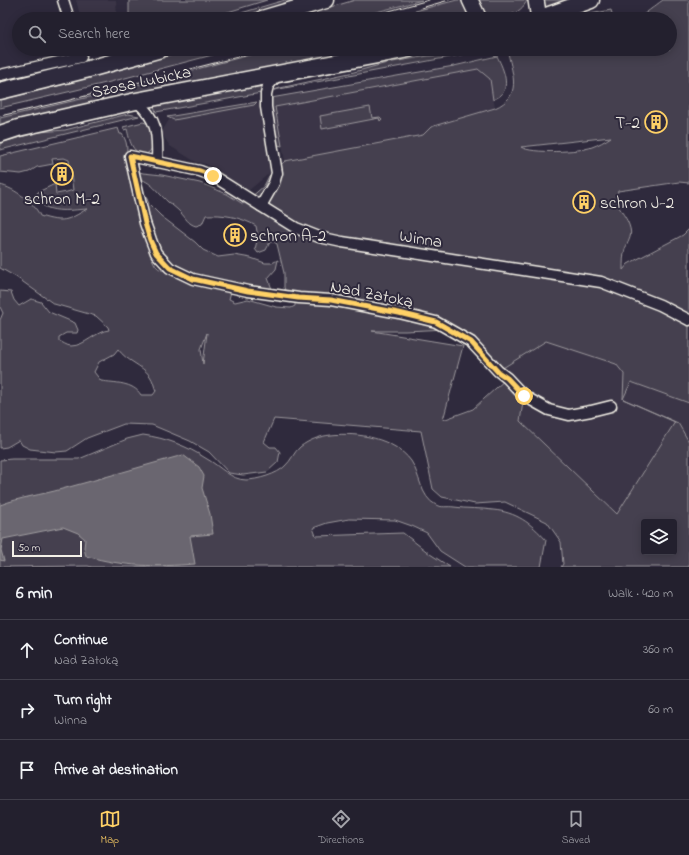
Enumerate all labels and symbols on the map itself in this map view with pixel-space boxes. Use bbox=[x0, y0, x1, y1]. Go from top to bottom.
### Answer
street label: Szosa Lubicka bbox=[89, 60, 193, 105]
building icon: T-2 bbox=[643, 109, 669, 135]
place label: T-2 bbox=[615, 111, 640, 136]
building icon: schron M-2 bbox=[49, 161, 75, 187]
route end bbox=[204, 167, 222, 185]
place label: schron M-2 bbox=[24, 187, 100, 212]
building icon: schron J-2 bbox=[571, 189, 597, 215]
place label: schron J-2 bbox=[600, 191, 674, 216]
building icon: schron A-2 bbox=[222, 222, 248, 248]
place label: schron A-2 bbox=[250, 224, 326, 249]
street label: Winna bbox=[398, 224, 444, 255]
street label: Nad Zatoką bbox=[328, 274, 416, 315]
route start bbox=[515, 387, 533, 405]
scale bar bbox=[12, 539, 82, 558]

